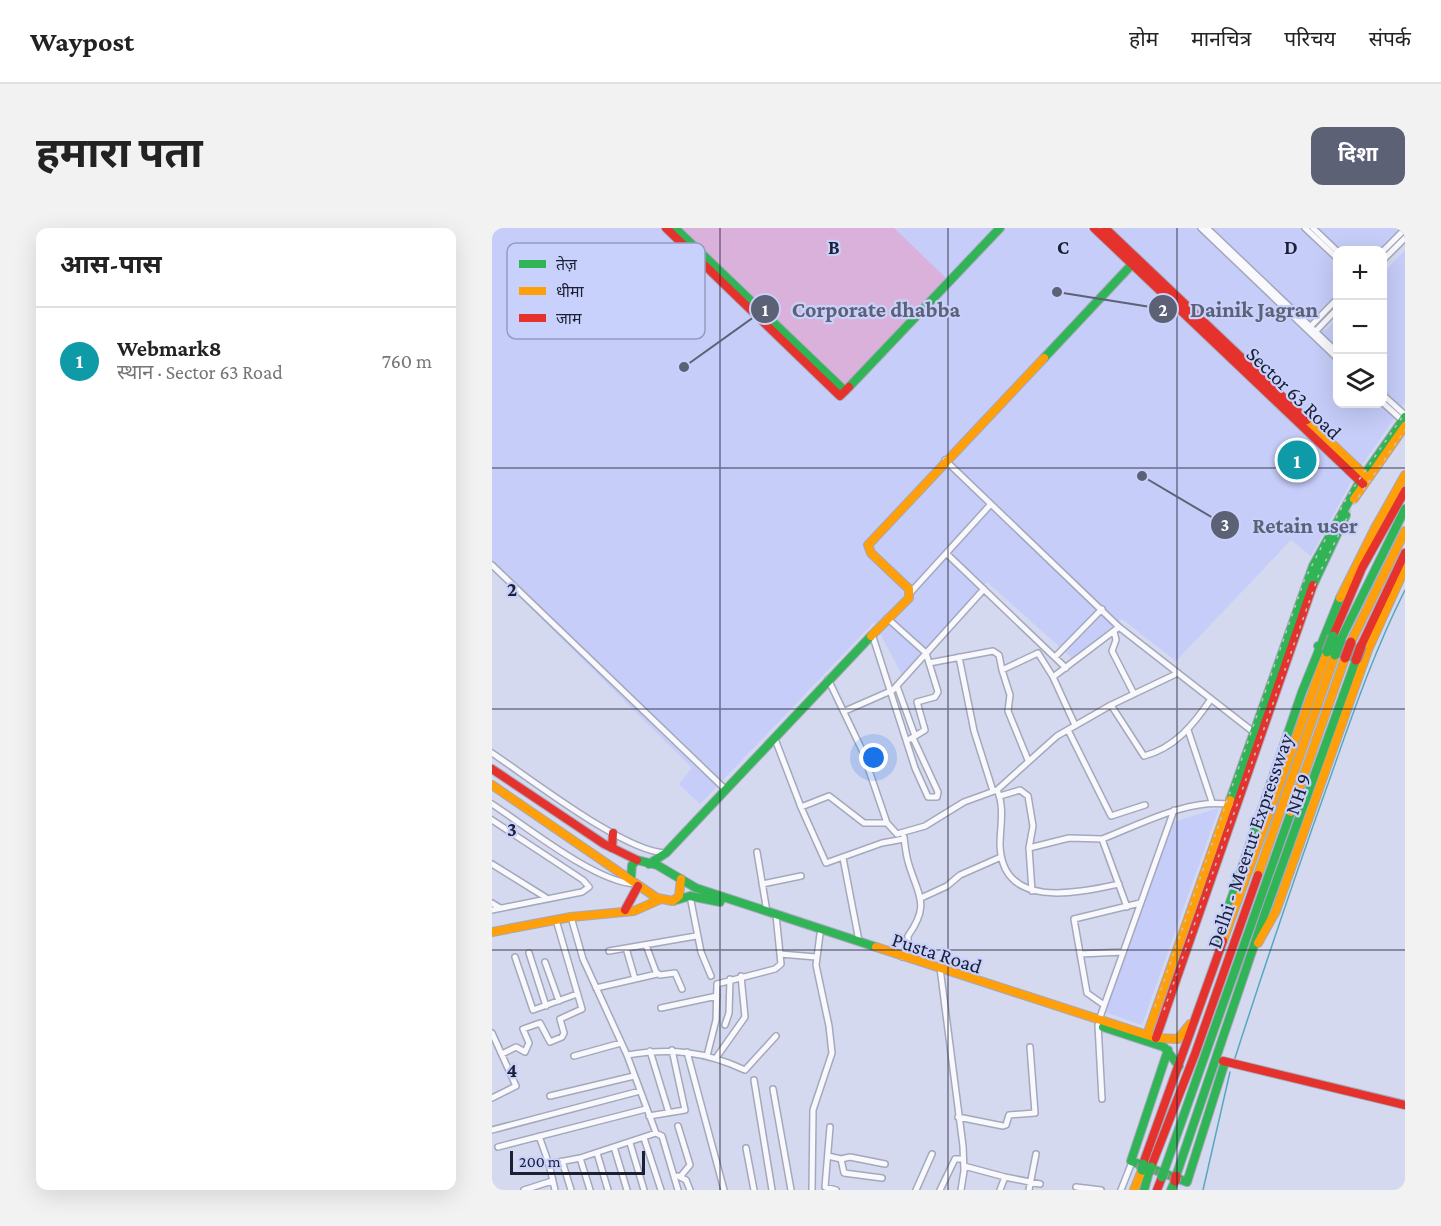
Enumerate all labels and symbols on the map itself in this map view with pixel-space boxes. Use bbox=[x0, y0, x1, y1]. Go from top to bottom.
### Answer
text: B bbox=[828, 236, 840, 258]
text: C bbox=[1057, 236, 1069, 258]
text: D bbox=[1284, 236, 1298, 258]
legend bbox=[507, 243, 705, 339]
text: तेज़ bbox=[556, 255, 578, 273]
text: धीमा bbox=[556, 283, 585, 300]
callout: Corporate dhabba bbox=[750, 289, 972, 329]
callout: Dainik Jagran bbox=[1148, 289, 1331, 329]
text: Corporate dhabba bbox=[792, 297, 960, 322]
text: Dainik Jagran bbox=[1190, 297, 1318, 322]
text: 1 bbox=[762, 300, 769, 320]
text: 2 bbox=[1158, 300, 1168, 320]
text: जाम bbox=[556, 310, 582, 327]
street label: Sector 63 Road bbox=[1241, 342, 1347, 444]
pin: 1 bbox=[1278, 438, 1316, 482]
callout: Retain user bbox=[1210, 505, 1369, 545]
text: Retain user bbox=[1252, 513, 1358, 538]
text: 3 bbox=[1221, 515, 1229, 535]
text: 2 bbox=[507, 578, 517, 600]
street label: Delhi - Meerut Expressway bbox=[1202, 730, 1298, 952]
your location bbox=[859, 743, 888, 772]
street label: NH 9 bbox=[1280, 770, 1316, 818]
text: 3 bbox=[507, 818, 517, 840]
street label: Pusta Road bbox=[889, 927, 985, 979]
text: 4 bbox=[507, 1059, 518, 1081]
scale bar bbox=[510, 1148, 645, 1176]

